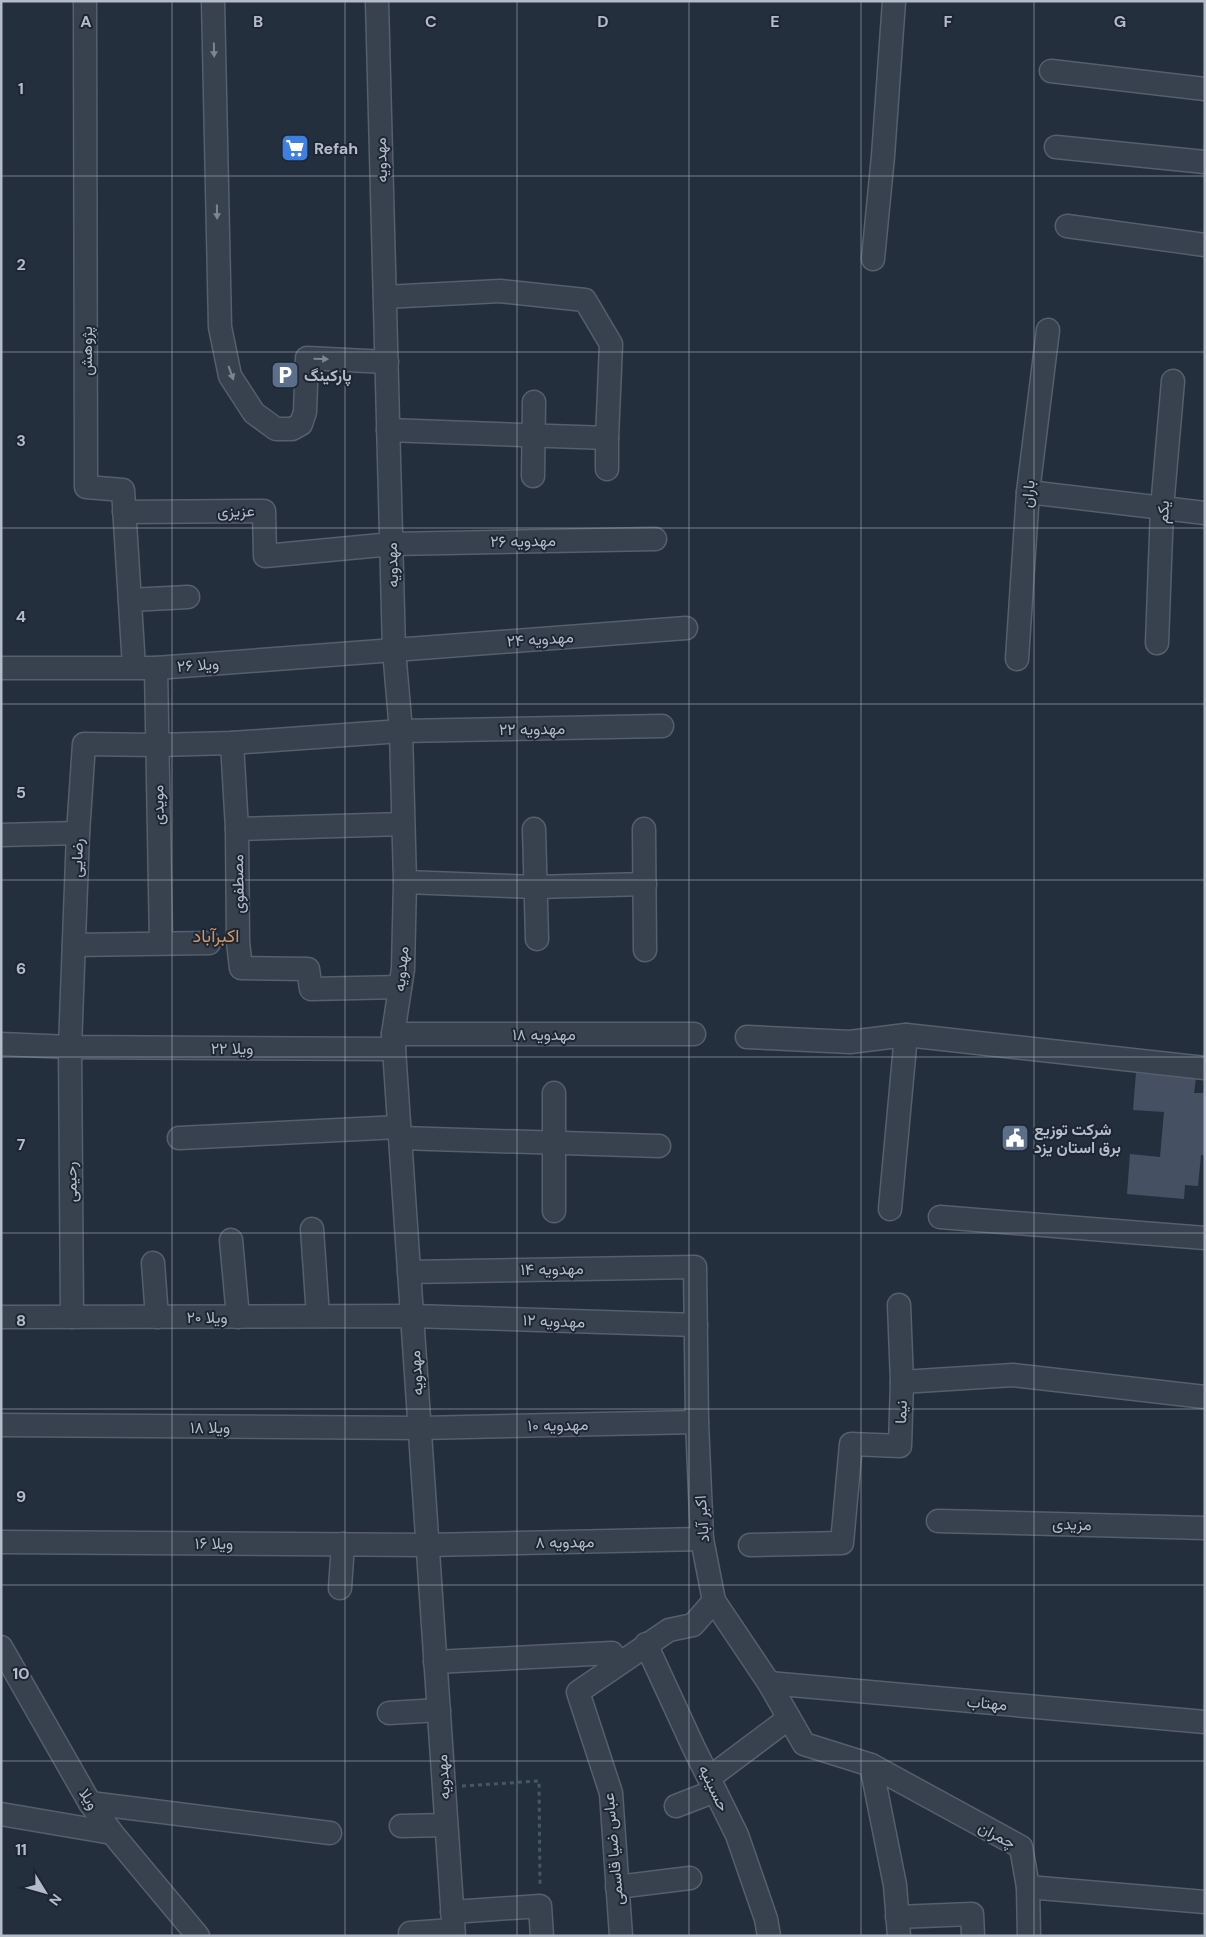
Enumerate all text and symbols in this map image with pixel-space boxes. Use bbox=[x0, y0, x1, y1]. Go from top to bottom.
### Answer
text: A bbox=[80, 11, 92, 32]
text: B bbox=[253, 11, 263, 32]
text: C bbox=[425, 11, 437, 32]
text: D bbox=[597, 11, 609, 32]
text: E bbox=[770, 11, 780, 32]
text: F bbox=[944, 11, 953, 32]
text: G bbox=[1114, 11, 1126, 32]
one-way arrow bbox=[211, 42, 219, 58]
text: 1 bbox=[18, 78, 24, 99]
supermarket icon: Refah bbox=[280, 133, 310, 163]
street label: مهدویه bbox=[370, 137, 392, 183]
place label: Refah bbox=[314, 138, 358, 159]
one-way arrow bbox=[214, 205, 222, 221]
text: 2 bbox=[16, 254, 26, 275]
street label: پژوهش bbox=[76, 326, 98, 376]
one-way arrow bbox=[313, 355, 329, 363]
parking icon: پارکینگ bbox=[270, 360, 300, 390]
place label: پارکینگ bbox=[304, 365, 352, 387]
one-way arrow bbox=[228, 366, 235, 381]
text: 3 bbox=[16, 430, 26, 451]
street label: باران bbox=[1016, 479, 1040, 509]
street label: عزیزی bbox=[217, 500, 255, 522]
street label: یکم bbox=[1152, 500, 1174, 524]
street label: مهدویه ۲۶ bbox=[490, 530, 556, 552]
street label: مهدویه bbox=[381, 542, 403, 588]
text: 4 bbox=[16, 606, 26, 627]
street label: مهدویه ۲۴ bbox=[506, 626, 574, 652]
street label: ویلا ۲۶ bbox=[176, 653, 220, 677]
street label: مهدویه ۲۲ bbox=[499, 718, 565, 740]
text: 5 bbox=[16, 782, 26, 803]
street label: مویدی bbox=[147, 785, 169, 825]
street label: رضایی bbox=[66, 838, 88, 878]
street label: مصطفوی bbox=[227, 854, 249, 914]
district label: اکبرآباد bbox=[193, 924, 239, 948]
street label: مهدویه bbox=[389, 945, 413, 993]
text: 6 bbox=[16, 958, 26, 979]
street label: مهدویه ۱۸ bbox=[512, 1024, 576, 1045]
street label: ویلا ۲۲ bbox=[211, 1038, 253, 1059]
place label: شرکت توزیع برق استان یزد bbox=[1034, 1119, 1121, 1158]
public building icon: شرکت توزیع برق استان یزد bbox=[1000, 1123, 1030, 1153]
text: 7 bbox=[17, 1134, 26, 1155]
street label: رحیمی bbox=[60, 1162, 82, 1202]
street label: مهدویه ۱۴ bbox=[520, 1258, 584, 1280]
street label: ویلا ۲۰ bbox=[186, 1307, 228, 1328]
street label: مهدویه ۱۲ bbox=[522, 1309, 586, 1333]
text: 8 bbox=[16, 1310, 26, 1331]
street label: مهدویه bbox=[404, 1350, 428, 1396]
street label: نیما bbox=[890, 1400, 912, 1424]
street label: مهدویه ۱۰ bbox=[527, 1414, 589, 1436]
street label: ویلا ۱۸ bbox=[190, 1417, 230, 1438]
text: 9 bbox=[16, 1486, 26, 1507]
street label: اکبر آباد bbox=[690, 1495, 714, 1543]
street label: مزیدی bbox=[1052, 1513, 1092, 1535]
street label: مهدویه ۸ bbox=[535, 1531, 595, 1553]
street label: ویلا ۱۶ bbox=[195, 1533, 233, 1554]
text: 10 bbox=[12, 1663, 30, 1684]
street label: مهتاب bbox=[966, 1691, 1008, 1715]
street label: مهدویه bbox=[431, 1754, 455, 1800]
street label: حسینیه bbox=[694, 1761, 734, 1815]
street label: ویلا bbox=[74, 1784, 104, 1814]
street label: عباس ضیا قاسمی bbox=[598, 1792, 628, 1906]
street label: چمران bbox=[974, 1816, 1020, 1855]
text: 11 bbox=[15, 1839, 27, 1860]
north arrow bbox=[20, 1867, 70, 1917]
text: N bbox=[45, 1890, 66, 1909]

